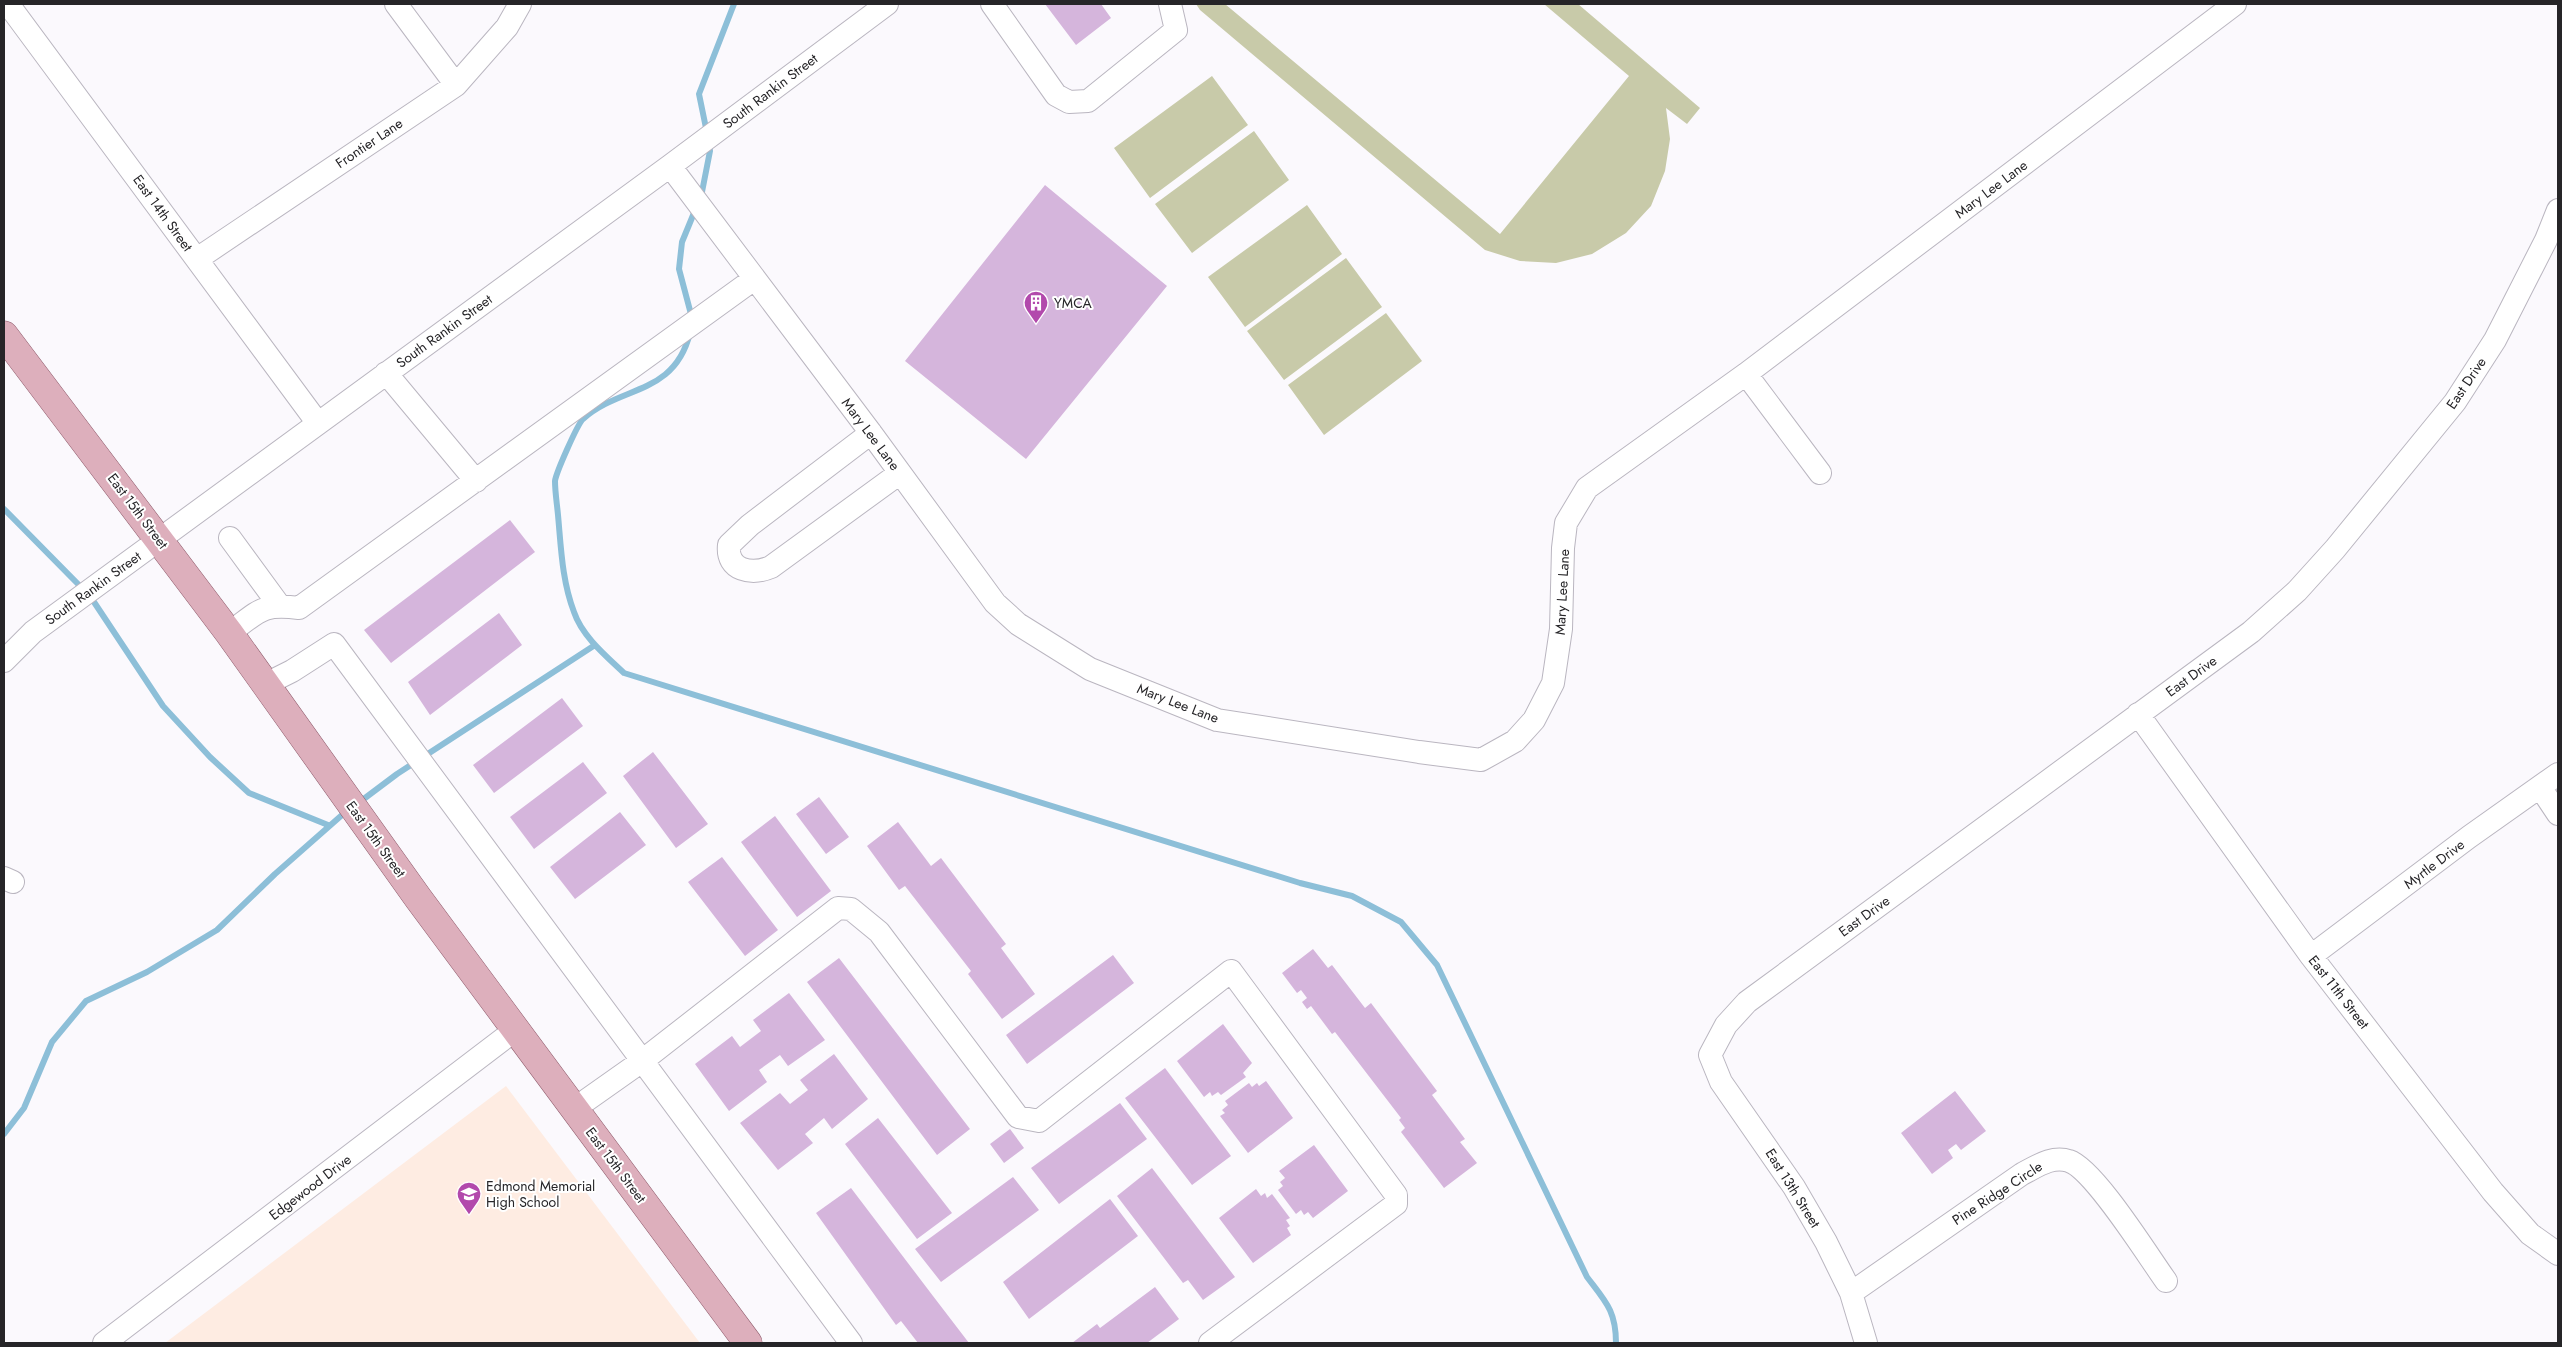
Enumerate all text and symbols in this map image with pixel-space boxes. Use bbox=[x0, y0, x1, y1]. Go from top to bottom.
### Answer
street label: South Rankin Street bbox=[718, 48, 822, 133]
street label: Frontier Lane bbox=[331, 113, 407, 173]
street label: Mary Lee Lane bbox=[1951, 155, 2031, 223]
street label: East 14th Street bbox=[128, 171, 198, 256]
street label: South Rankin Street bbox=[392, 289, 497, 373]
building icon: YMCA bbox=[1023, 290, 1049, 324]
place label: YMCA bbox=[1054, 293, 1093, 313]
street label: East Drive bbox=[2441, 353, 2491, 413]
street label: Mary Lee Lane bbox=[837, 394, 905, 474]
street label: East 15th Street bbox=[103, 469, 173, 554]
street label: South Rankin Street bbox=[41, 546, 146, 630]
street label: Mary Lee Lane bbox=[1550, 548, 1574, 636]
street label: East Drive bbox=[2161, 651, 2221, 701]
street label: Mary Lee Lane bbox=[1134, 678, 1222, 728]
street label: East 15th Street bbox=[341, 797, 411, 882]
street label: Myrtle Drive bbox=[2399, 835, 2469, 893]
street label: East Drive bbox=[1834, 891, 1894, 941]
street label: East 11th Street bbox=[2304, 951, 2375, 1034]
street label: East 15th Street bbox=[581, 1123, 651, 1208]
street label: East 13th Street bbox=[1761, 1145, 1826, 1232]
street label: Edgewood Drive bbox=[265, 1149, 355, 1225]
street label: Pine Ridge Circle bbox=[1948, 1156, 2046, 1230]
place label: Edmond Memorial High School bbox=[486, 1176, 595, 1212]
school or university icon: Edmond Memorial High School bbox=[456, 1181, 482, 1215]

